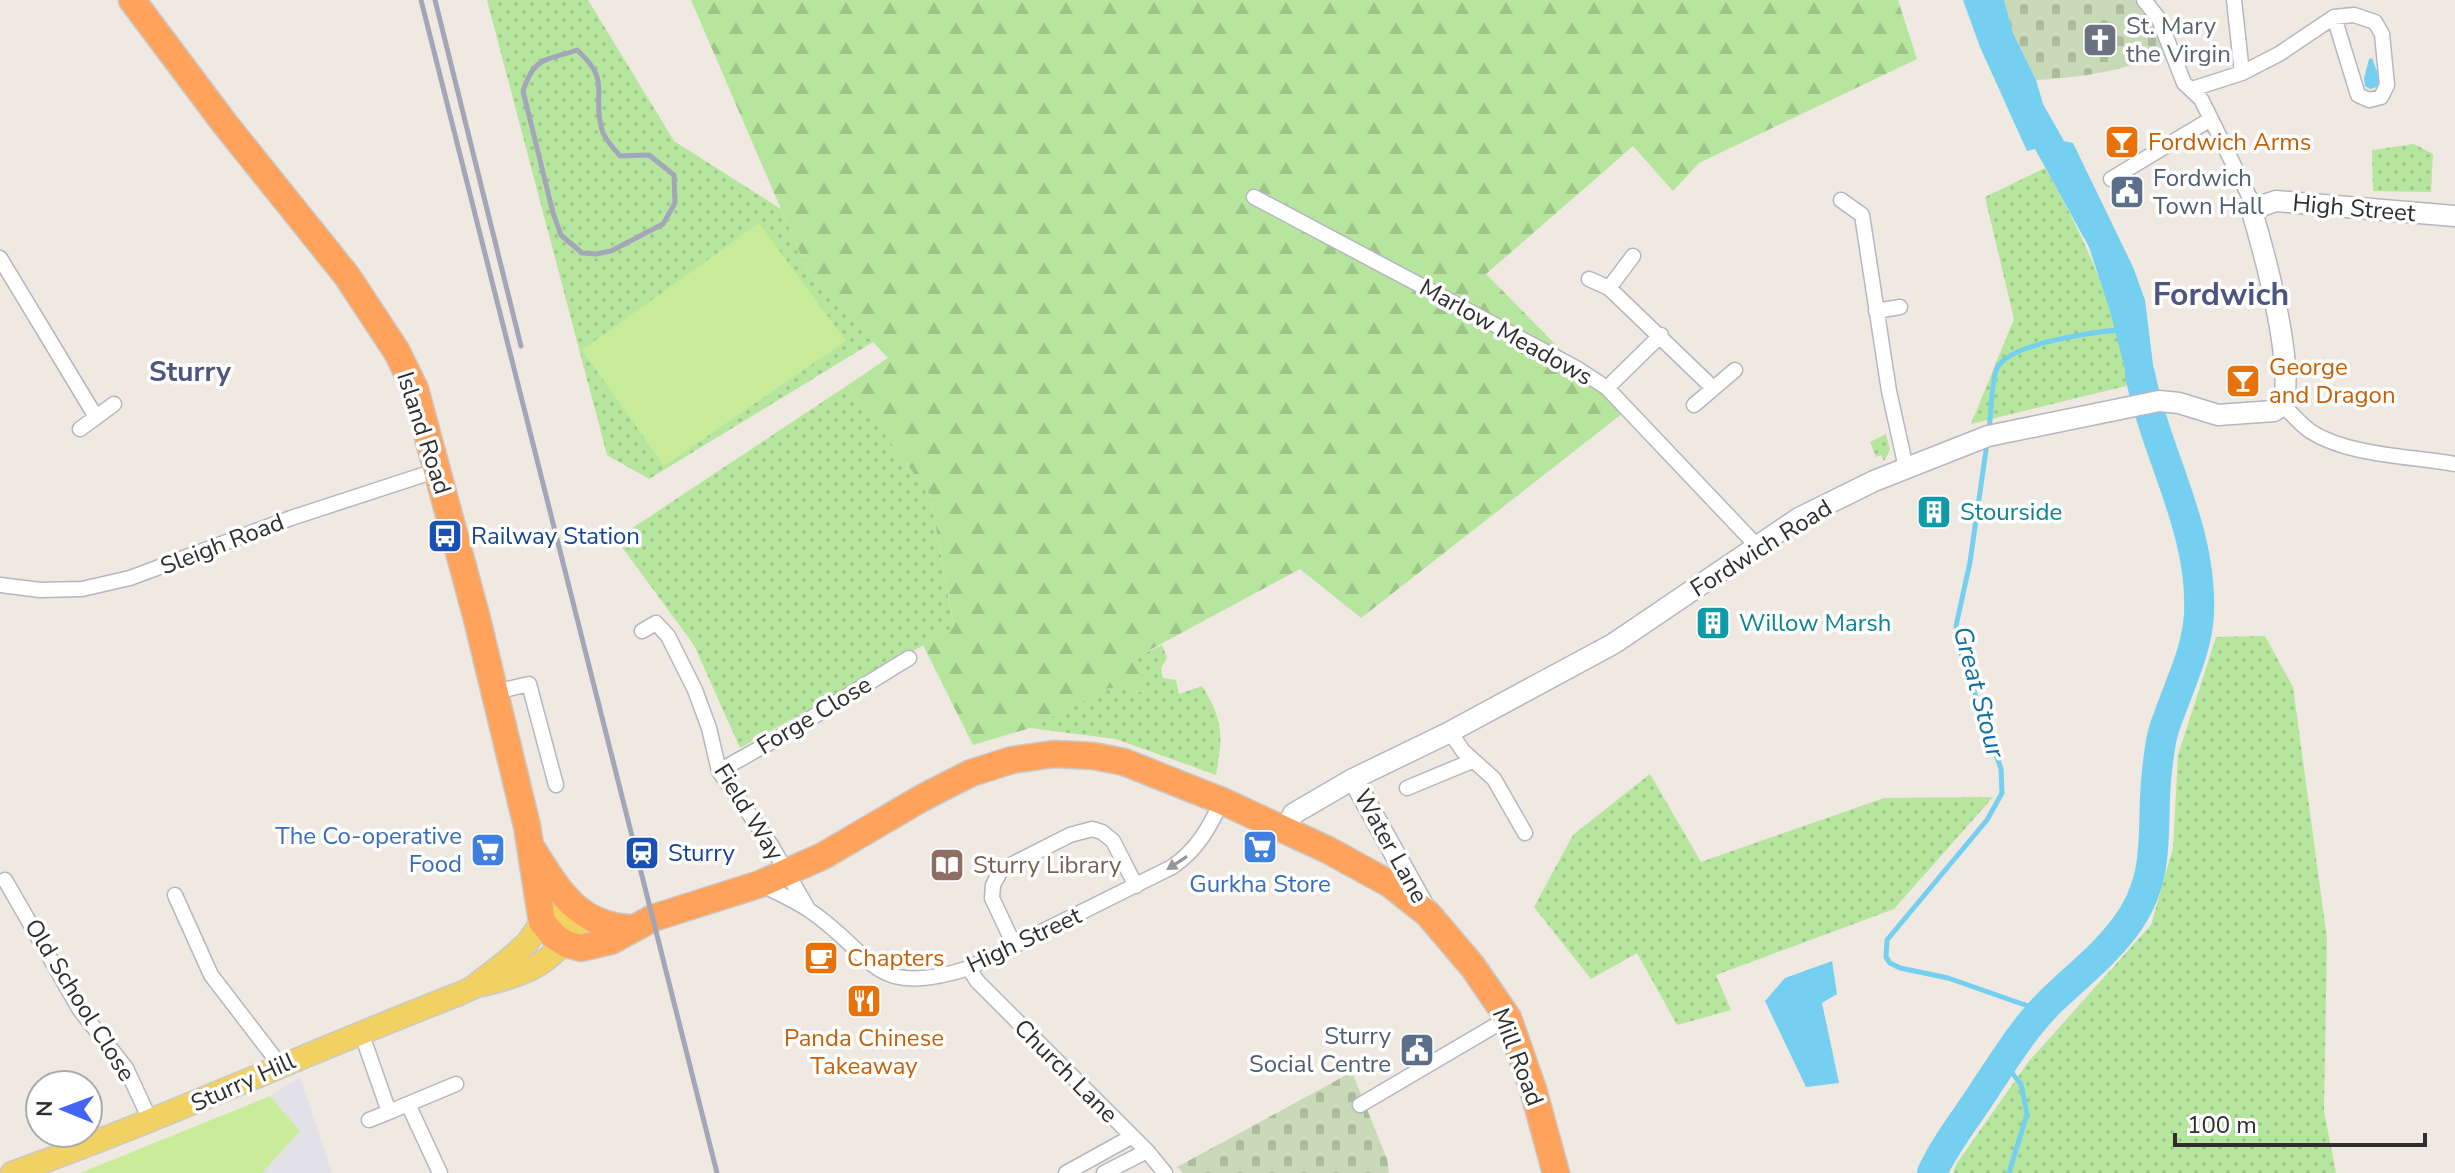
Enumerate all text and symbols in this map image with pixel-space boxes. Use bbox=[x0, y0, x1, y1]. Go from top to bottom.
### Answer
place label: St. Mary the Virgin bbox=[2126, 10, 2231, 70]
church icon: St. Mary the Virgin bbox=[2081, 21, 2119, 59]
bar icon: Fordwich Arms bbox=[2103, 123, 2141, 161]
place label: Fordwich Arms bbox=[2148, 126, 2311, 158]
place label: Fordwich Town Hall bbox=[2153, 162, 2264, 222]
public building icon: Fordwich Town Hall bbox=[2108, 173, 2146, 211]
street label: High Street bbox=[2291, 187, 2417, 229]
street label: Marlow Meadows bbox=[1414, 271, 1598, 393]
district label: Fordwich bbox=[2153, 273, 2289, 316]
place label: George and Dragon bbox=[2269, 351, 2396, 411]
district label: Sturry bbox=[149, 353, 231, 391]
bar icon: George and Dragon bbox=[2224, 362, 2262, 400]
street label: Island Road bbox=[389, 368, 459, 498]
street label: Fordwich Road bbox=[1684, 492, 1838, 604]
building icon: Stourside bbox=[1915, 493, 1953, 531]
place label: Stourside bbox=[1960, 496, 2062, 528]
street label: Sleigh Road bbox=[156, 506, 288, 582]
bus stop icon: Railway Station bbox=[426, 517, 464, 555]
place label: Railway Station bbox=[471, 520, 640, 552]
building icon: Willow Marsh bbox=[1694, 604, 1732, 642]
place label: Willow Marsh bbox=[1739, 607, 1892, 639]
water label: Great Stour bbox=[1945, 622, 2014, 762]
street label: Forge Close bbox=[751, 668, 877, 762]
street label: Field Way bbox=[707, 757, 792, 867]
street label: Water Lane bbox=[1347, 783, 1435, 909]
place label: The Co-operative Food bbox=[275, 820, 462, 880]
supermarket icon: Gurkha Store bbox=[1241, 828, 1279, 866]
supermarket icon: The Co-operative Food bbox=[469, 831, 507, 869]
station icon: Sturry bbox=[623, 834, 661, 872]
place label: Sturry bbox=[668, 837, 735, 869]
library icon: Sturry Library bbox=[928, 846, 966, 884]
place label: Sturry Library bbox=[973, 849, 1122, 881]
one-way arrow bbox=[1166, 856, 1187, 871]
place label: Gurkha Store bbox=[1189, 868, 1331, 900]
street label: High Street bbox=[961, 899, 1087, 981]
street label: Old School Close bbox=[17, 913, 143, 1087]
cafe icon: Chapters bbox=[802, 939, 840, 977]
place label: Chapters bbox=[847, 942, 944, 974]
restaurant icon: Panda Chinese Takeaway bbox=[845, 982, 883, 1020]
street label: Mill Road bbox=[1485, 1004, 1551, 1110]
street label: Church Lane bbox=[1007, 1012, 1125, 1130]
place label: Sturry Social Centre bbox=[1249, 1020, 1392, 1080]
place label: Panda Chinese Takeaway bbox=[784, 1022, 944, 1082]
public building icon: Sturry Social Centre bbox=[1398, 1031, 1436, 1069]
street label: Sturry Hill bbox=[186, 1045, 300, 1119]
north arrow bbox=[24, 1069, 104, 1149]
scale bar bbox=[2175, 1097, 2425, 1147]
text: N bbox=[30, 1100, 60, 1117]
text: 100 m bbox=[2187, 1109, 2257, 1141]

